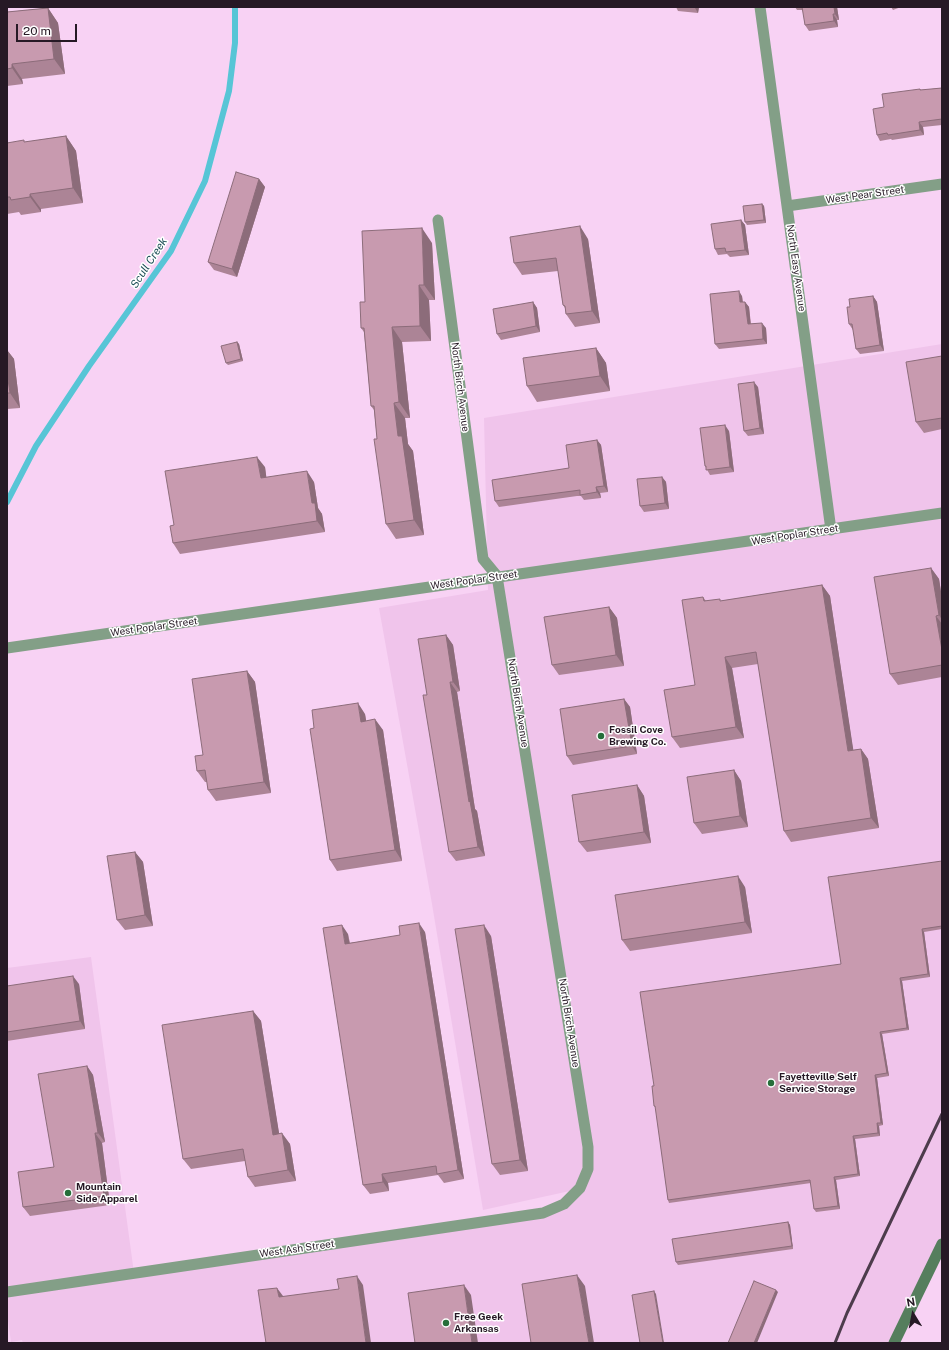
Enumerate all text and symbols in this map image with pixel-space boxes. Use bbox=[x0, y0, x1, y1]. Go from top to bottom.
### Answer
scale bar bbox=[18, 16, 79, 42]
text: 20 m bbox=[23, 24, 51, 38]
street label: West Pear Street bbox=[825, 184, 905, 206]
street label: North Easy Avenue bbox=[784, 224, 808, 312]
water label: Scull Creek bbox=[128, 235, 170, 291]
street label: North Birch Avenue bbox=[449, 342, 471, 432]
street label: West Poplar Street bbox=[751, 522, 839, 548]
street label: West Poplar Street bbox=[430, 568, 518, 592]
street label: West Poplar Street bbox=[110, 615, 198, 639]
street label: North Birch Avenue bbox=[505, 658, 531, 748]
place label: Fossil Cove Brewing Co. bbox=[609, 724, 666, 748]
marker: Fossil Cove Brewing Co. bbox=[596, 731, 606, 741]
street label: North Birch Avenue bbox=[556, 978, 582, 1068]
place label: Fayetteville Self Service Storage bbox=[779, 1071, 857, 1094]
marker: Fayetteville Self Service Storage bbox=[766, 1078, 776, 1088]
place label: Mountain Side Apparel bbox=[76, 1181, 138, 1204]
marker: Mountain Side Apparel bbox=[63, 1188, 73, 1198]
street label: West Ash Street bbox=[259, 1238, 335, 1260]
north arrow bbox=[893, 1294, 933, 1334]
text: N bbox=[906, 1296, 916, 1309]
place label: Free Geek Arkansas bbox=[454, 1311, 503, 1334]
marker: Free Geek Arkansas bbox=[441, 1318, 451, 1328]

